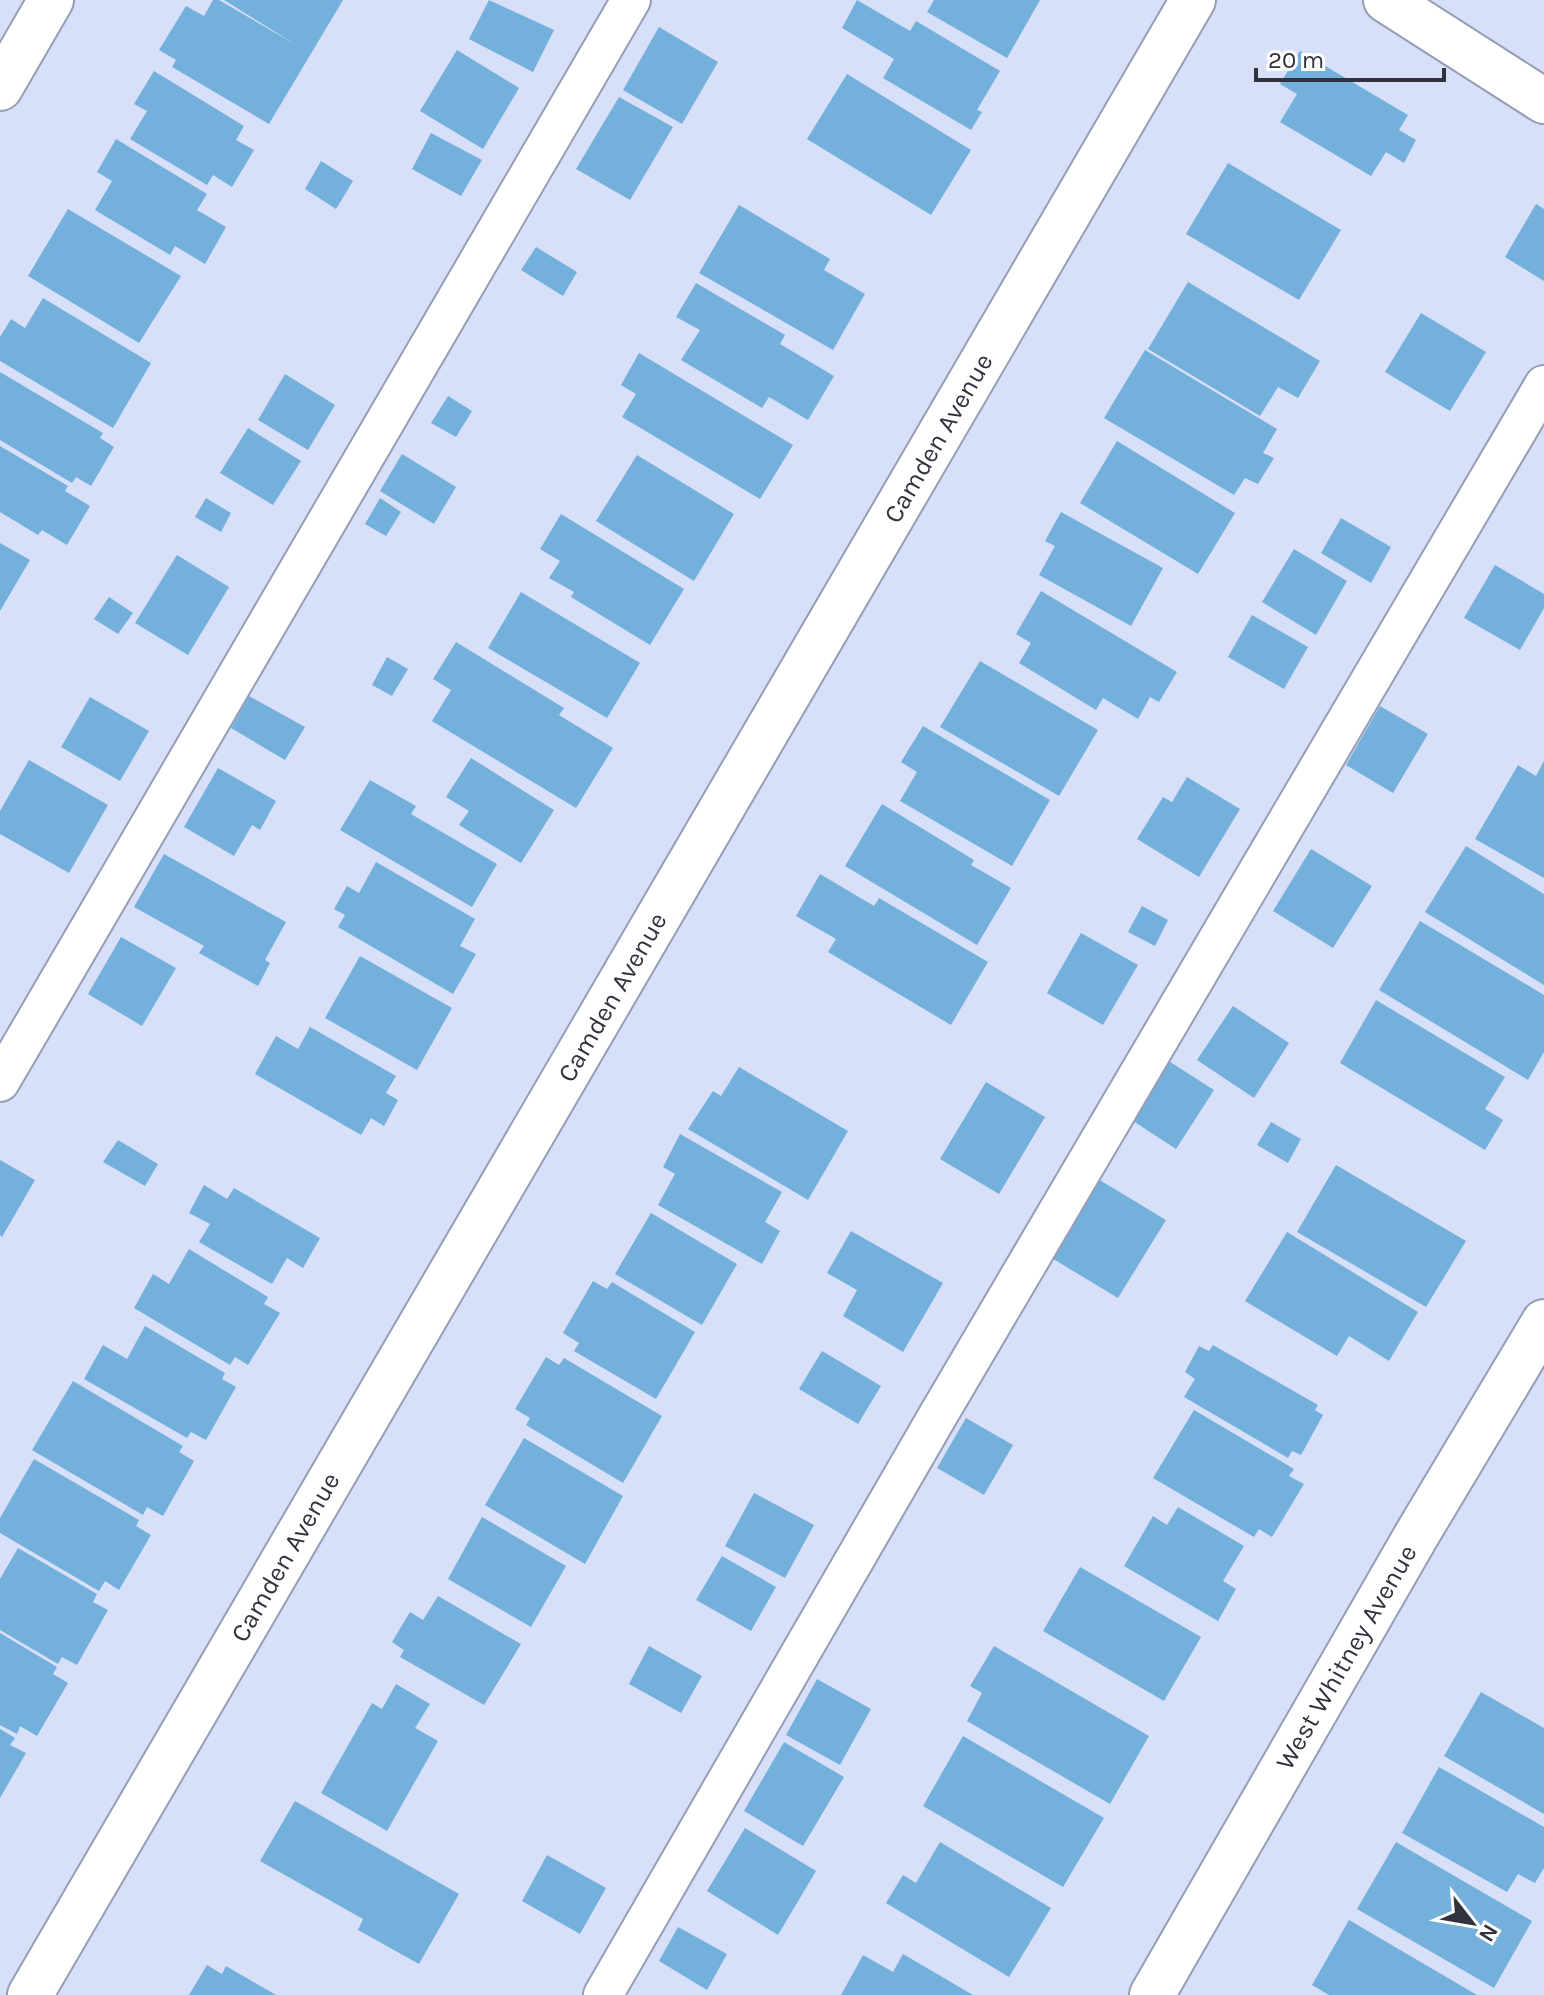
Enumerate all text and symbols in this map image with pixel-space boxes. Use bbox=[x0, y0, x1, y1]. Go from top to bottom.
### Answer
scale bar bbox=[1256, 32, 1444, 82]
text: 20 m bbox=[1268, 46, 1324, 74]
street label: Camden Avenue bbox=[877, 348, 1000, 529]
street label: Camden Avenue bbox=[551, 907, 674, 1088]
street label: Camden Avenue bbox=[224, 1467, 347, 1648]
street label: West Whitney Avenue bbox=[1269, 1539, 1424, 1775]
north arrow bbox=[1432, 1883, 1512, 1963]
text: N bbox=[1473, 1919, 1503, 1946]

